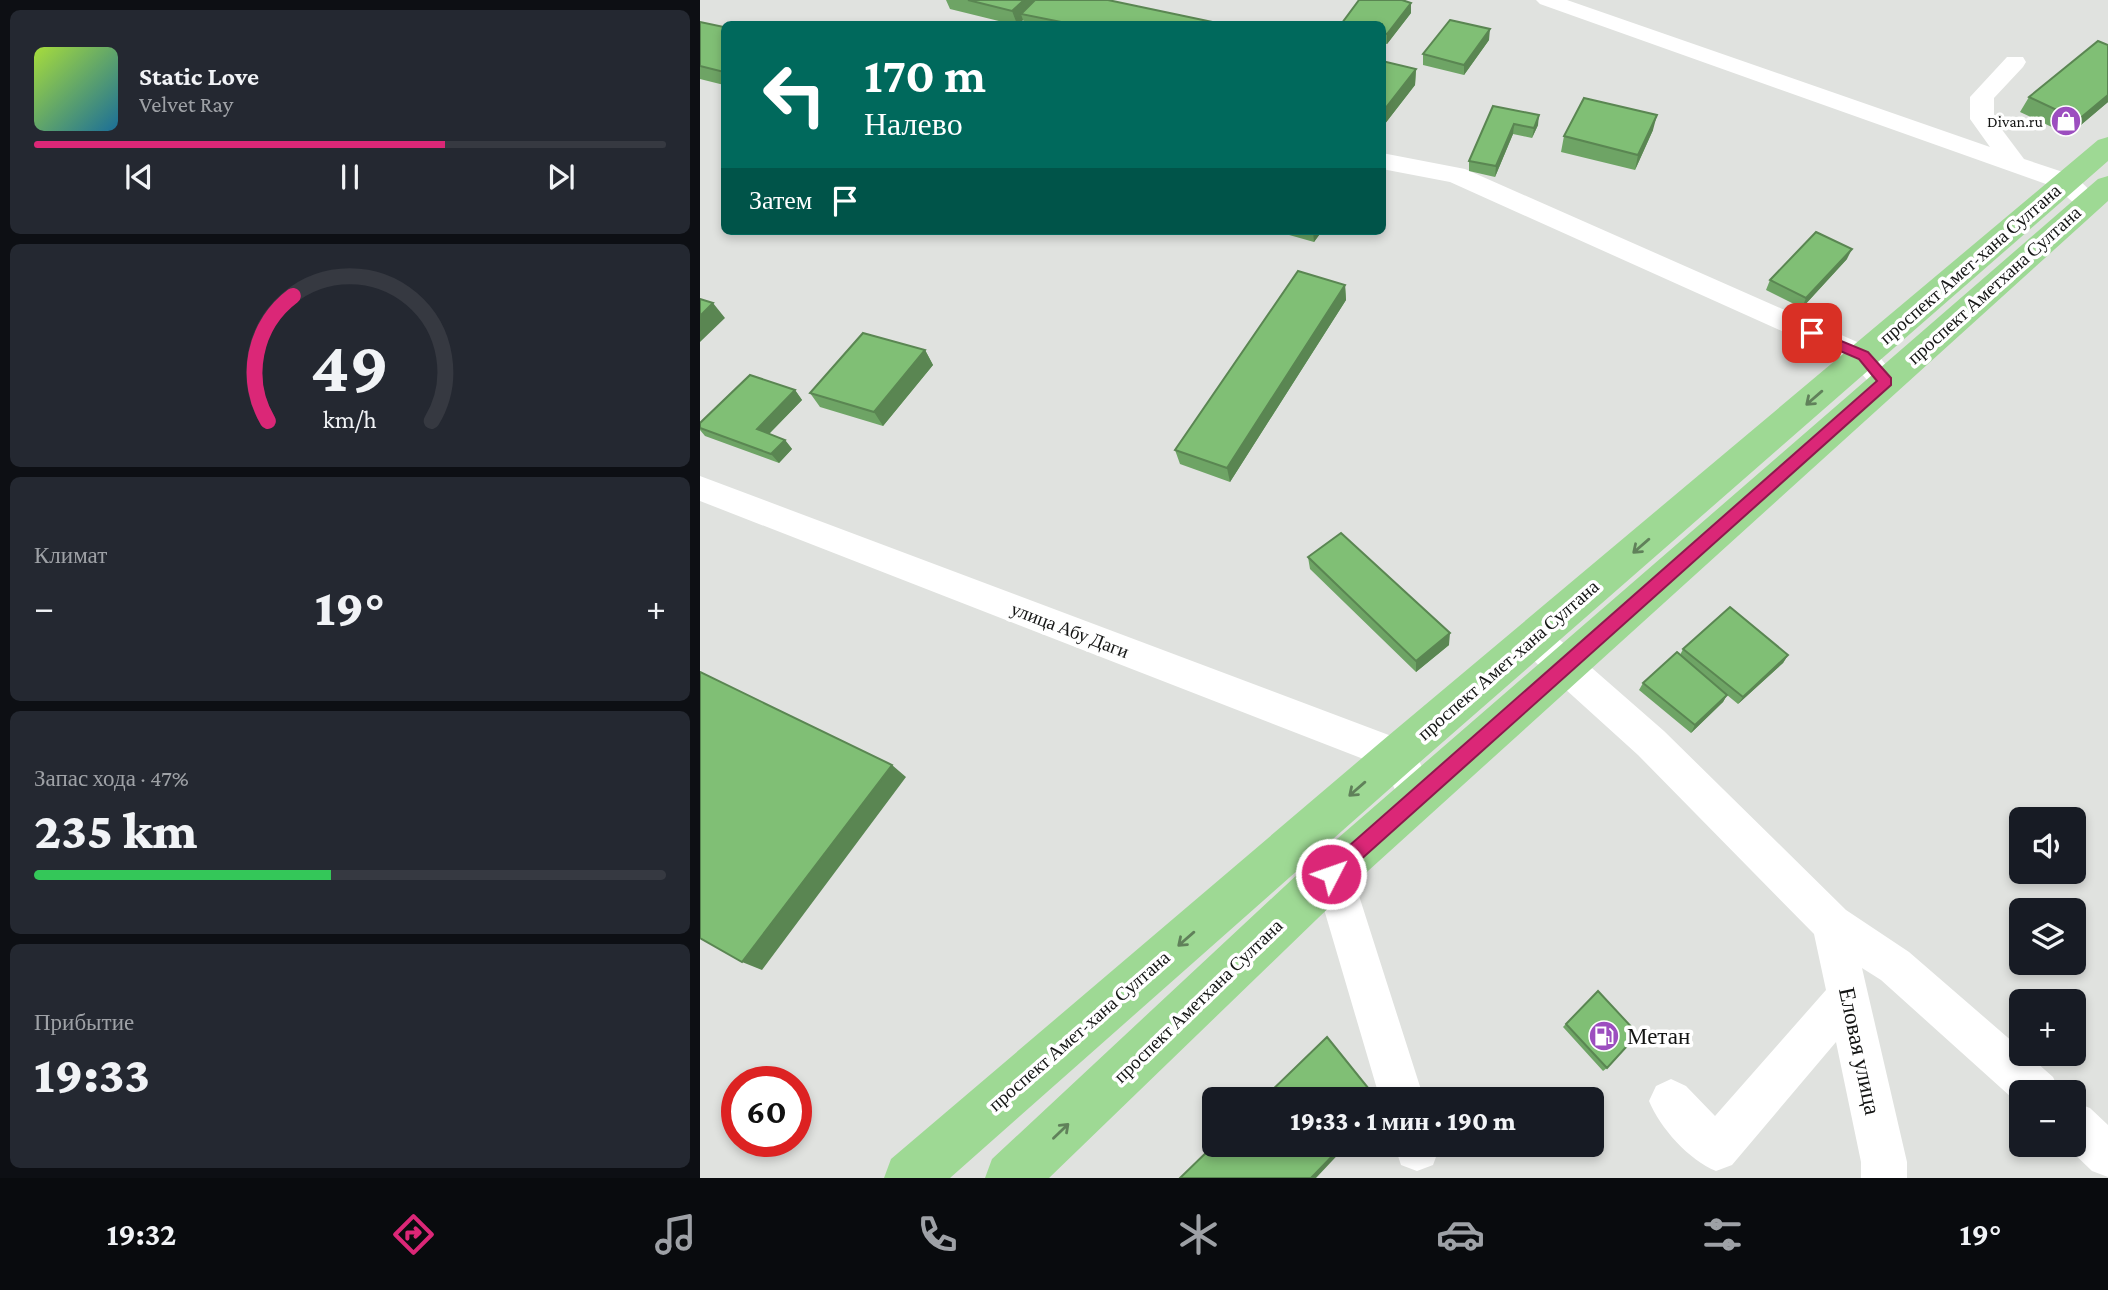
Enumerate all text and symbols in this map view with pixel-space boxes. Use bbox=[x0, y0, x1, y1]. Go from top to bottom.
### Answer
text: 170 m bbox=[864, 48, 986, 103]
icon: left bbox=[749, 49, 840, 140]
text: Static Love bbox=[139, 62, 259, 91]
text: Velvet Ray bbox=[139, 91, 233, 117]
shop icon: Divan.ru bbox=[2049, 104, 2083, 138]
text: Налево bbox=[864, 106, 963, 142]
place label: Divan.ru bbox=[1987, 113, 2044, 130]
icon: previous bbox=[120, 158, 158, 196]
icon: pause bbox=[331, 158, 369, 196]
icon: next bbox=[542, 158, 580, 196]
street label: проспект Амет-хана Султана bbox=[1875, 179, 2065, 348]
icon: arrive bbox=[826, 182, 864, 220]
text: Затем bbox=[749, 186, 812, 215]
street label: проспект Аметхана Султана bbox=[1903, 201, 2085, 368]
pin bbox=[1782, 303, 1842, 363]
icon: arrive bbox=[1793, 314, 1831, 352]
text: 49 bbox=[311, 327, 389, 408]
one-way arrow bbox=[1806, 390, 1824, 406]
text: km/h bbox=[323, 406, 377, 433]
one-way arrow bbox=[1633, 538, 1651, 554]
text: Климат bbox=[34, 542, 107, 568]
street label: проспект Амет-хана Султана bbox=[1413, 575, 1603, 744]
text: 19° bbox=[315, 578, 385, 636]
text: − bbox=[34, 586, 54, 628]
text: + bbox=[646, 586, 666, 628]
street label: улица Абу Даги bbox=[1008, 598, 1132, 662]
text: Запас хода · 47% bbox=[34, 765, 189, 791]
one-way arrow bbox=[1349, 781, 1366, 798]
text: 235 km bbox=[34, 801, 197, 859]
map controls bbox=[2009, 807, 2086, 1157]
button: sound bbox=[2009, 807, 2086, 884]
position arrow bbox=[1294, 837, 1368, 911]
button: layers bbox=[2009, 898, 2086, 975]
street label: проспект Аметхана Султана bbox=[1110, 915, 1287, 1087]
one-way arrow bbox=[1177, 931, 1195, 947]
street label: проспект Амет-хана Султана bbox=[984, 946, 1174, 1115]
street label: Еловая улица bbox=[1834, 985, 1886, 1117]
button: + bbox=[2009, 989, 2086, 1066]
text: Прибытие bbox=[34, 1009, 134, 1035]
fuel station icon: Метан bbox=[1587, 1019, 1621, 1053]
place label: Метан bbox=[1627, 1023, 1690, 1049]
text: 19:33 bbox=[34, 1045, 150, 1103]
speed limit sign: 60 bbox=[721, 1066, 812, 1157]
button: − bbox=[2009, 1080, 2086, 1157]
text: 19:33 · 1 мин · 190 m bbox=[1290, 1107, 1516, 1136]
one-way arrow bbox=[1052, 1123, 1070, 1139]
icon: directions bbox=[389, 1210, 438, 1259]
icon: music bbox=[651, 1210, 700, 1259]
icon: phone bbox=[913, 1210, 962, 1259]
icon: climate bbox=[1174, 1210, 1223, 1259]
icon: car bbox=[1436, 1210, 1485, 1259]
icon: filters bbox=[1698, 1210, 1747, 1259]
text: 19:32 bbox=[106, 1216, 176, 1252]
text: 19° bbox=[1960, 1216, 2002, 1252]

